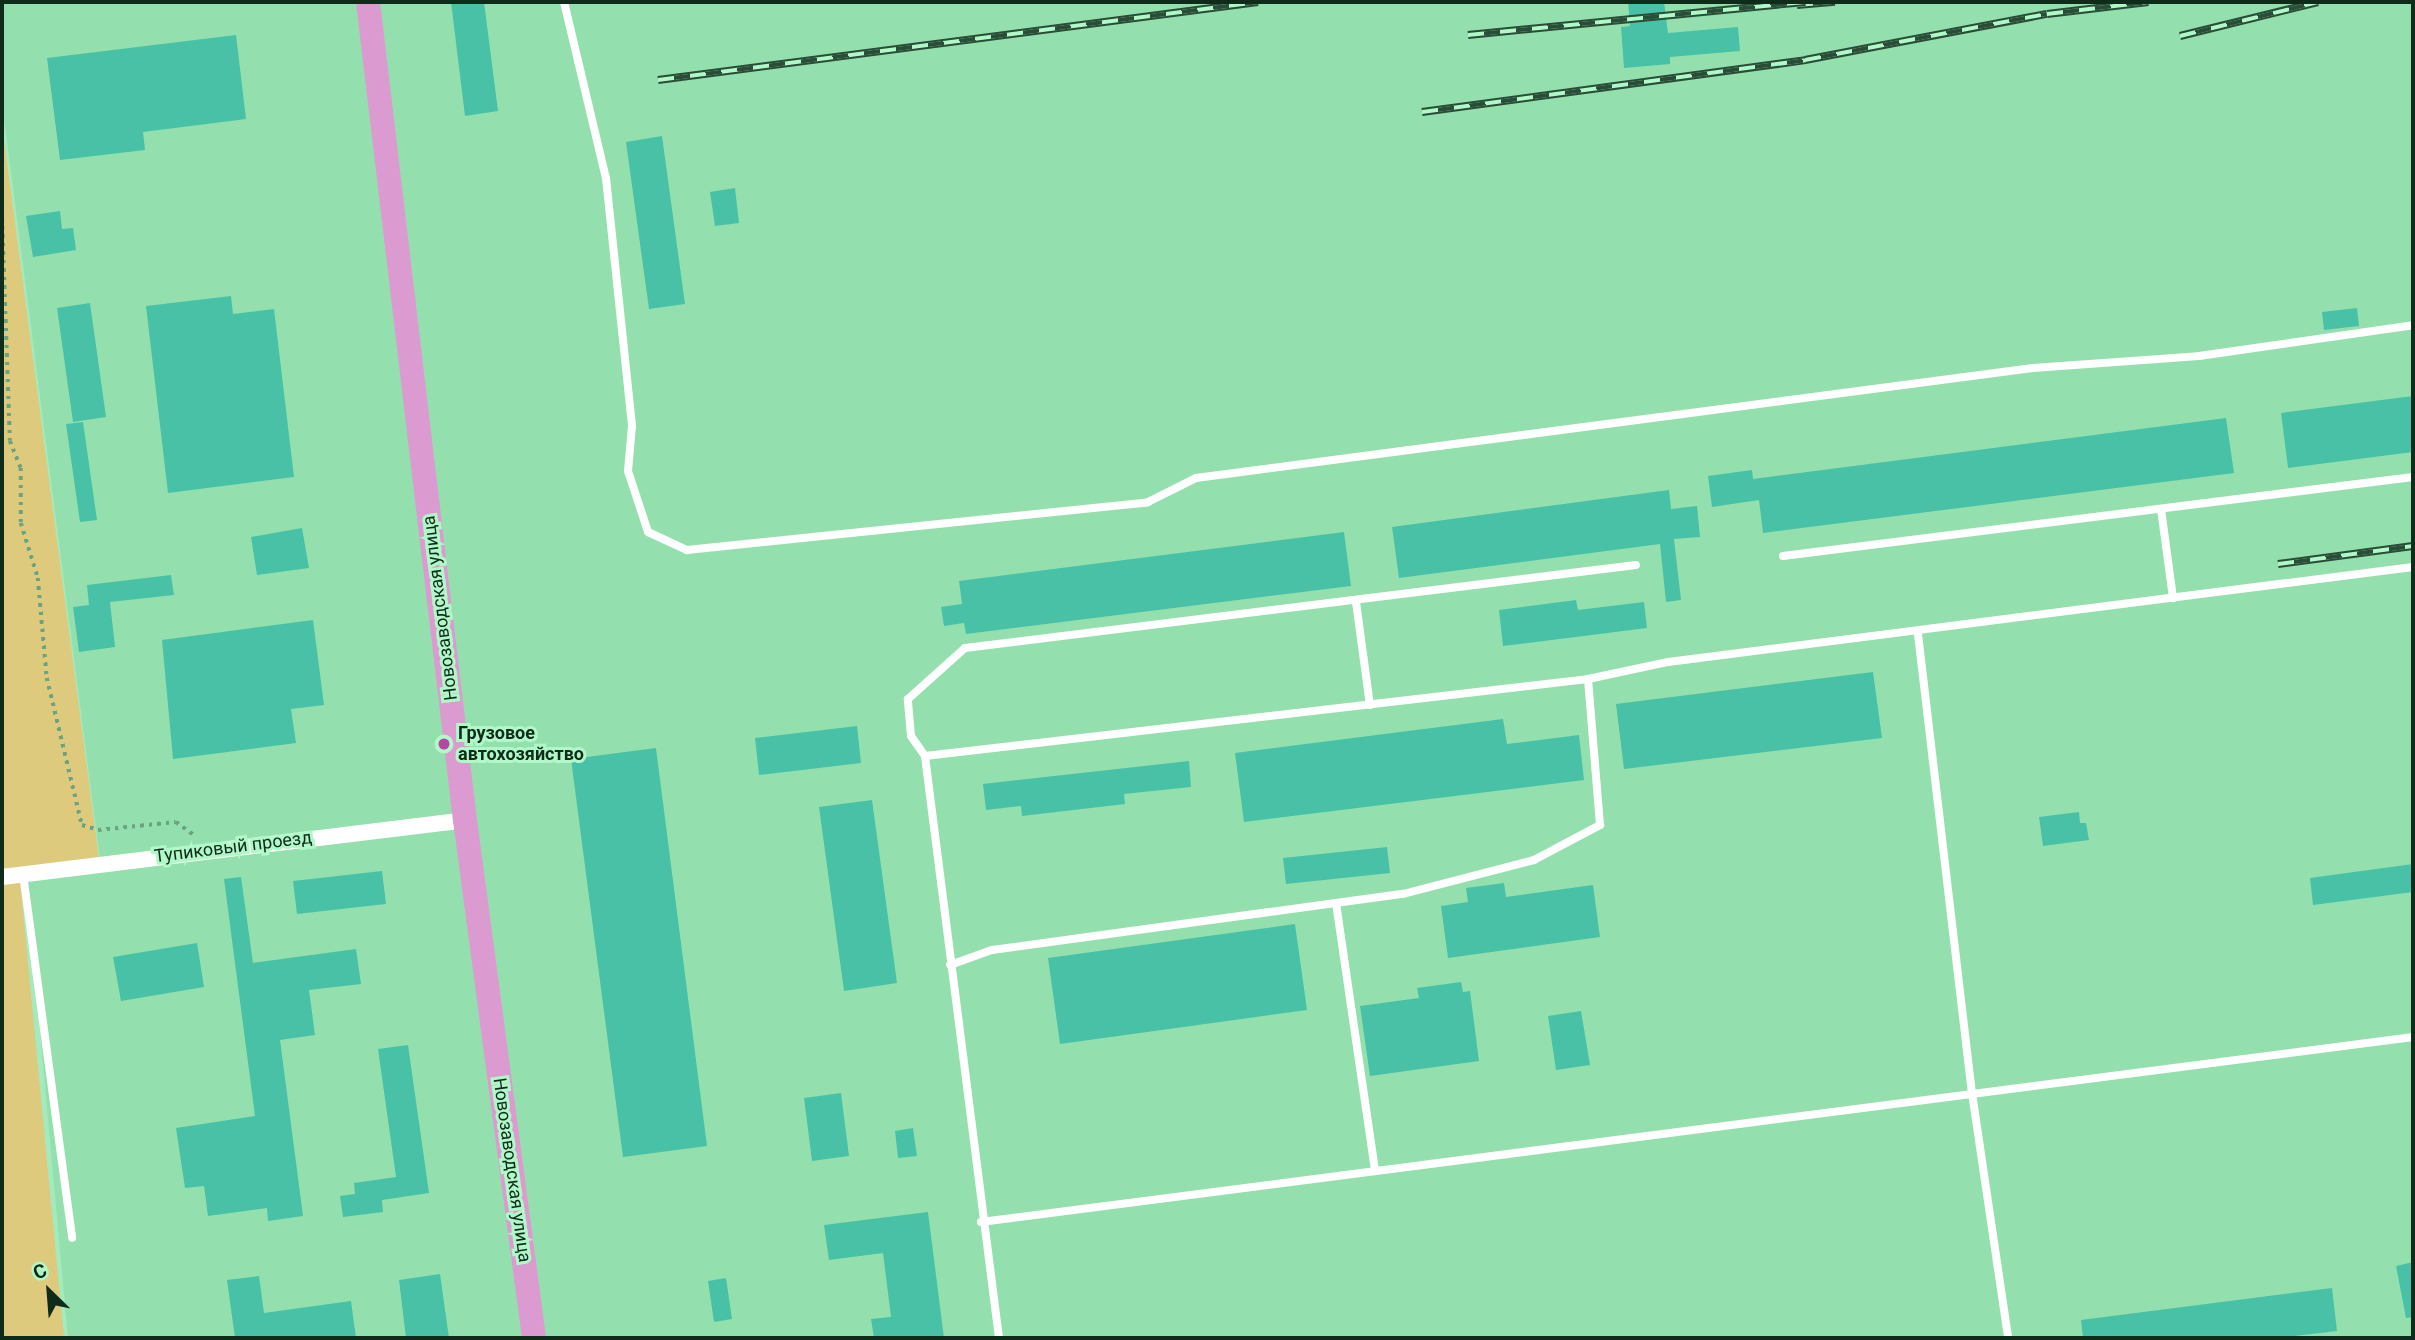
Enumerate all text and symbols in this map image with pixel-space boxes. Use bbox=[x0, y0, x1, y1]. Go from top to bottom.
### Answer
street label: Новозаводская улица bbox=[418, 514, 462, 702]
place label: Грузовое автохозяйство bbox=[458, 723, 584, 766]
marker: Грузовое автохозяйство bbox=[436, 736, 452, 752]
street label: Тупиковый проезд bbox=[153, 827, 313, 867]
street label: Новозаводская улица bbox=[488, 1076, 536, 1264]
north arrow bbox=[14, 1256, 84, 1326]
text: С bbox=[29, 1258, 50, 1285]

